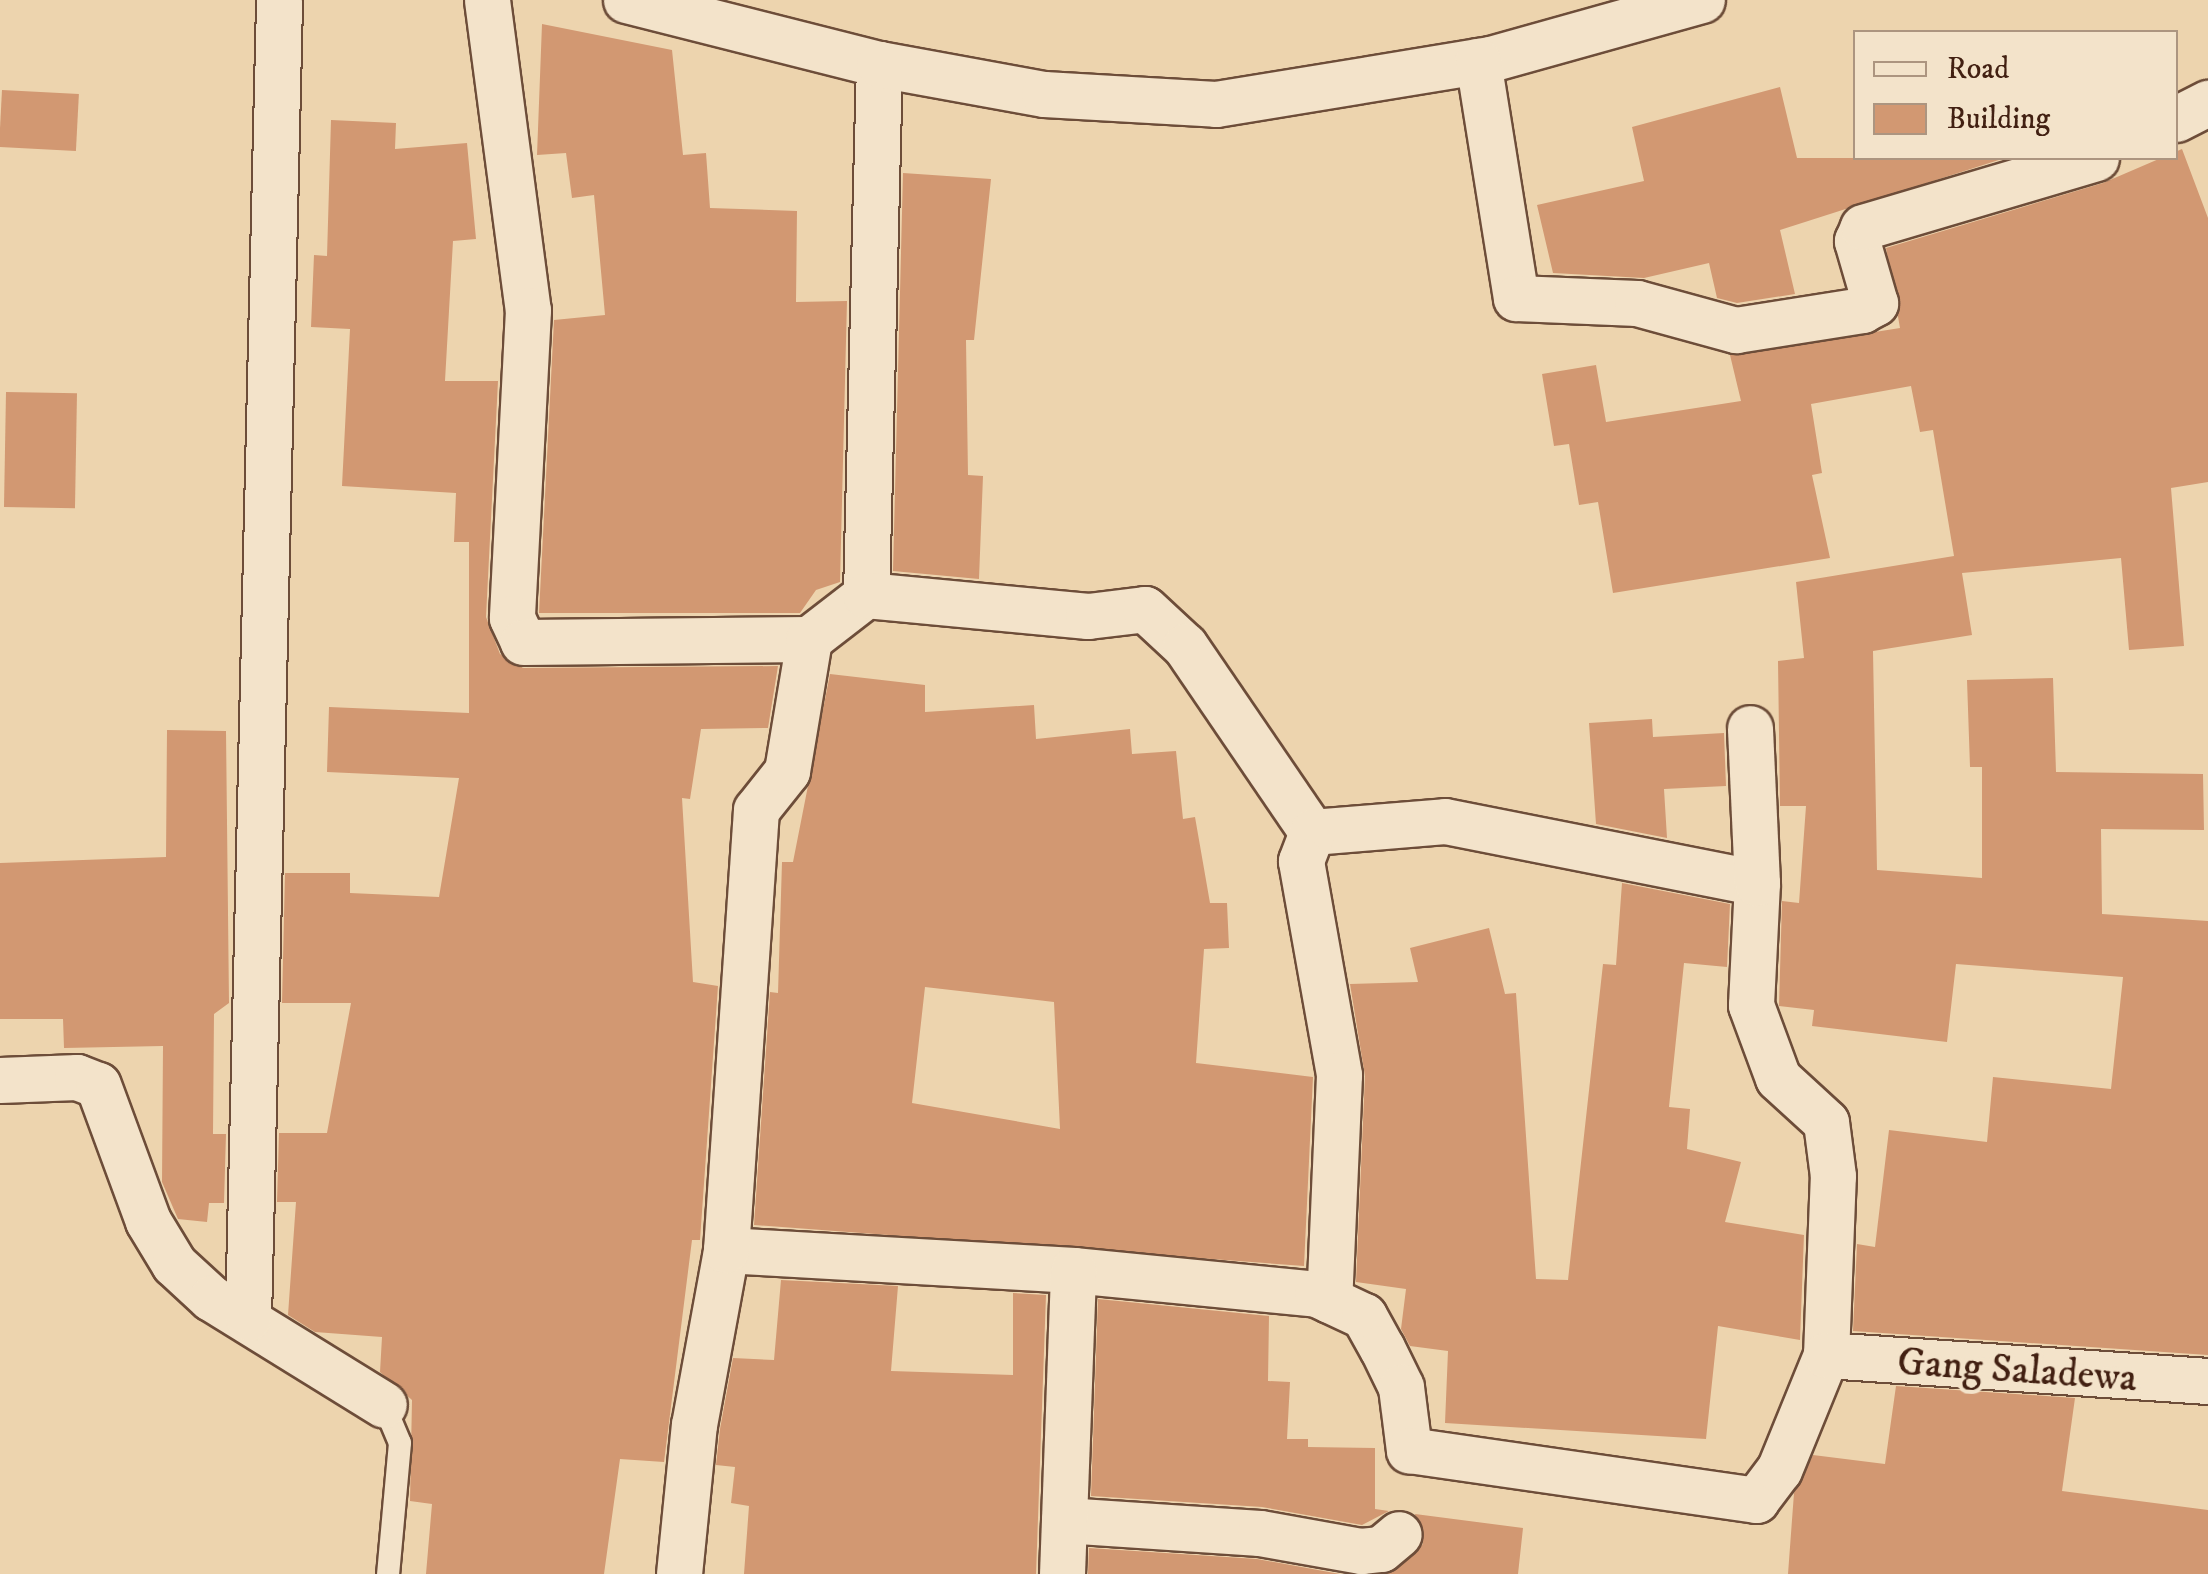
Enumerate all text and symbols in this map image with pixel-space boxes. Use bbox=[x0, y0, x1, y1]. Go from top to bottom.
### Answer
legend bbox=[1853, 30, 2178, 160]
text: Road bbox=[1947, 51, 2009, 88]
text: Building bbox=[1947, 101, 2050, 138]
street label: Gang Saladewa bbox=[1896, 1339, 2138, 1403]

